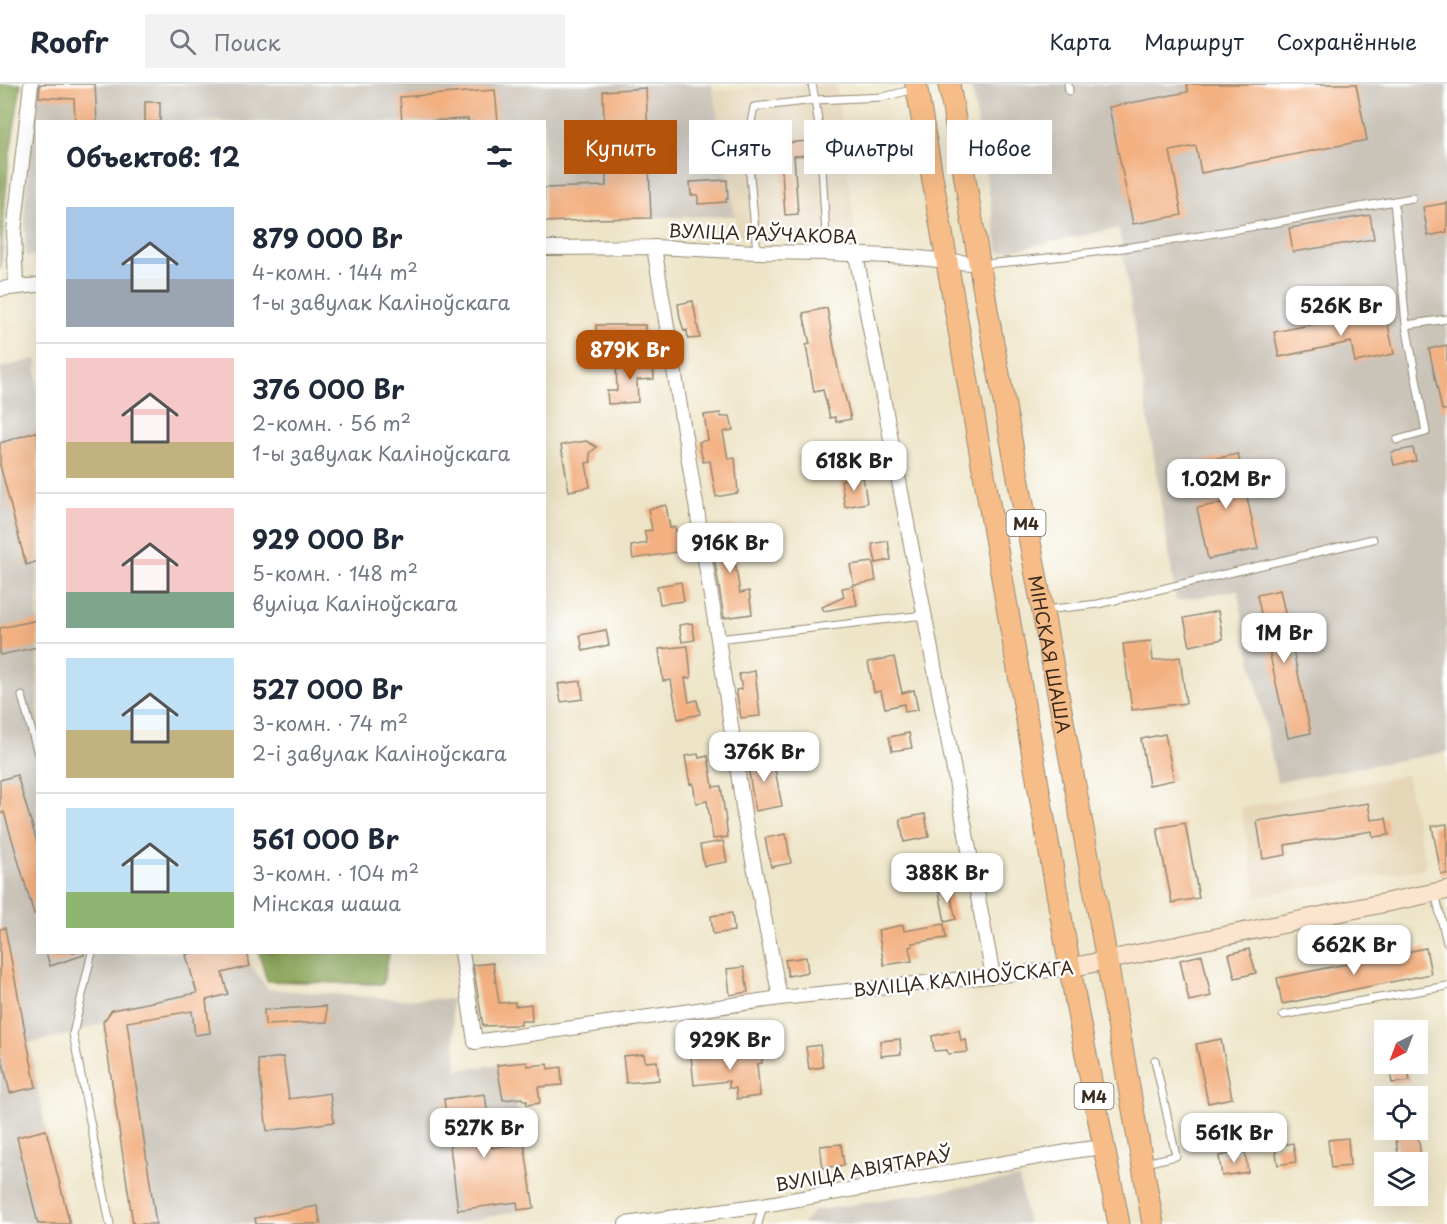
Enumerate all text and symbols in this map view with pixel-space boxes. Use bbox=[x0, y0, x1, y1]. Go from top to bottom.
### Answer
search box bbox=[145, 14, 565, 68]
text: Roofr bbox=[30, 20, 109, 63]
icon: search bbox=[166, 25, 199, 58]
text: Поиск bbox=[214, 25, 281, 58]
text: Карта bbox=[1050, 25, 1111, 57]
text: Маршрут bbox=[1144, 25, 1244, 57]
text: Сохранённые bbox=[1277, 25, 1417, 57]
chip: Купить bbox=[564, 120, 677, 174]
chip: Снять bbox=[689, 120, 792, 174]
chip: Фильтры bbox=[804, 120, 935, 174]
chip: Новое bbox=[947, 120, 1052, 174]
text: Объектов: 12 bbox=[66, 137, 240, 176]
icon: filters bbox=[483, 140, 516, 173]
street label: ВУЛІЦА РАЎЧАКОВА bbox=[668, 216, 858, 250]
text: 879 000 Br bbox=[252, 218, 402, 257]
icon: home bbox=[114, 231, 186, 303]
text: 4-комн. · 144 m² bbox=[252, 257, 418, 287]
pin: 526K Br bbox=[1286, 286, 1396, 337]
text: 1-ы завулак Каліноўскага bbox=[252, 287, 510, 317]
text: 526K Br bbox=[1300, 290, 1382, 320]
pin: 879K Br bbox=[575, 330, 685, 381]
text: 879K Br bbox=[590, 334, 670, 364]
text: 376 000 Br bbox=[252, 369, 404, 408]
icon: home bbox=[114, 382, 186, 454]
text: 2-комн. · 56 m² bbox=[252, 408, 411, 438]
text: 1-ы завулак Каліноўскага bbox=[252, 438, 510, 468]
pin: 618K Br bbox=[799, 441, 909, 492]
text: 618K Br bbox=[816, 445, 892, 475]
pin: 1.02M Br bbox=[1164, 459, 1288, 510]
text: 1.02M Br bbox=[1181, 463, 1271, 493]
road number: М4 bbox=[1006, 510, 1046, 536]
text: 929 000 Br bbox=[252, 519, 404, 558]
pin: 916K Br bbox=[675, 523, 785, 574]
text: 916K Br bbox=[691, 527, 769, 557]
icon: home bbox=[114, 532, 186, 604]
text: 5-комн. · 148 m² bbox=[252, 558, 418, 588]
street label: МІНСКАЯ ШАША bbox=[1023, 573, 1079, 735]
text: вуліца Каліноўскага bbox=[252, 588, 457, 618]
pin: 1M Br bbox=[1242, 613, 1326, 664]
text: 1M Br bbox=[1256, 617, 1312, 647]
text: 527 000 Br bbox=[252, 669, 403, 708]
icon: home bbox=[114, 682, 186, 754]
text: 3-комн. · 74 m² bbox=[252, 708, 408, 738]
pin: 376K Br bbox=[709, 732, 819, 783]
text: 376K Br bbox=[723, 736, 805, 766]
text: 2-і завулак Каліноўскага bbox=[252, 738, 507, 768]
text: 561 000 Br bbox=[252, 819, 399, 858]
icon: home bbox=[114, 832, 186, 904]
pin: 388K Br bbox=[892, 853, 1002, 904]
text: 388K Br bbox=[905, 857, 989, 887]
text: 3-комн. · 104 m² bbox=[252, 858, 419, 888]
text: Мінская шаша bbox=[252, 888, 401, 918]
pin: 662K Br bbox=[1299, 925, 1409, 976]
text: 662K Br bbox=[1312, 929, 1396, 959]
street label: ВУЛІЦА КАЛІНОЎСКАГА bbox=[851, 953, 1075, 1003]
pin: 929K Br bbox=[675, 1020, 785, 1071]
north arrow bbox=[1374, 1020, 1428, 1074]
map controls bbox=[1374, 1020, 1428, 1206]
text: 929K Br bbox=[689, 1024, 771, 1054]
road number: М4 bbox=[1074, 1083, 1114, 1109]
button: locate bbox=[1374, 1086, 1428, 1140]
pin: 527K Br bbox=[429, 1108, 539, 1159]
text: 527K Br bbox=[444, 1112, 524, 1142]
pin: 561K Br bbox=[1179, 1113, 1289, 1164]
text: 561K Br bbox=[1195, 1117, 1273, 1147]
street label: ВУЛІЦА АВІЯТАРАЎ bbox=[773, 1140, 953, 1198]
button: layers bbox=[1374, 1152, 1428, 1206]

